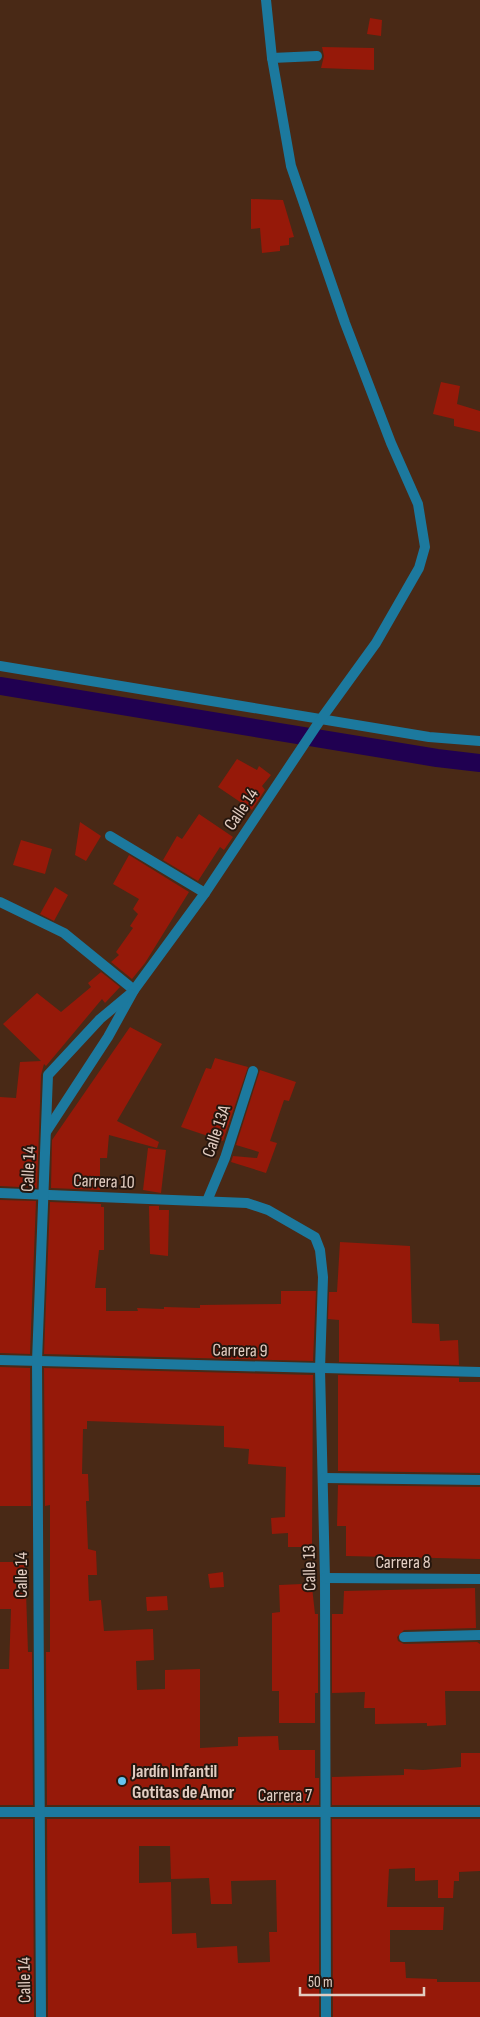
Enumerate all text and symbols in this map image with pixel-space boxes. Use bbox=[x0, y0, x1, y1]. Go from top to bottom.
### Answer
street label: Calle 14 bbox=[220, 784, 263, 834]
street label: Calle 13A bbox=[198, 1102, 235, 1160]
street label: Calle 14 bbox=[17, 1145, 40, 1193]
street label: Carrera 10 bbox=[73, 1170, 135, 1193]
street label: Carrera 9 bbox=[212, 1340, 268, 1361]
street label: Calle 13 bbox=[299, 1545, 320, 1591]
street label: Calle 14 bbox=[11, 1552, 32, 1598]
street label: Carrera 8 bbox=[375, 1552, 431, 1573]
place label: Jardín Infantil Gotitas de Amor bbox=[131, 1761, 235, 1803]
marker: Jardín Infantil Gotitas de Amor bbox=[116, 1775, 128, 1787]
street label: Carrera 7 bbox=[258, 1785, 313, 1806]
street label: Calle 14 bbox=[14, 1956, 35, 2003]
scale bar bbox=[300, 1964, 424, 1996]
text: 50 m bbox=[308, 1973, 333, 1992]

